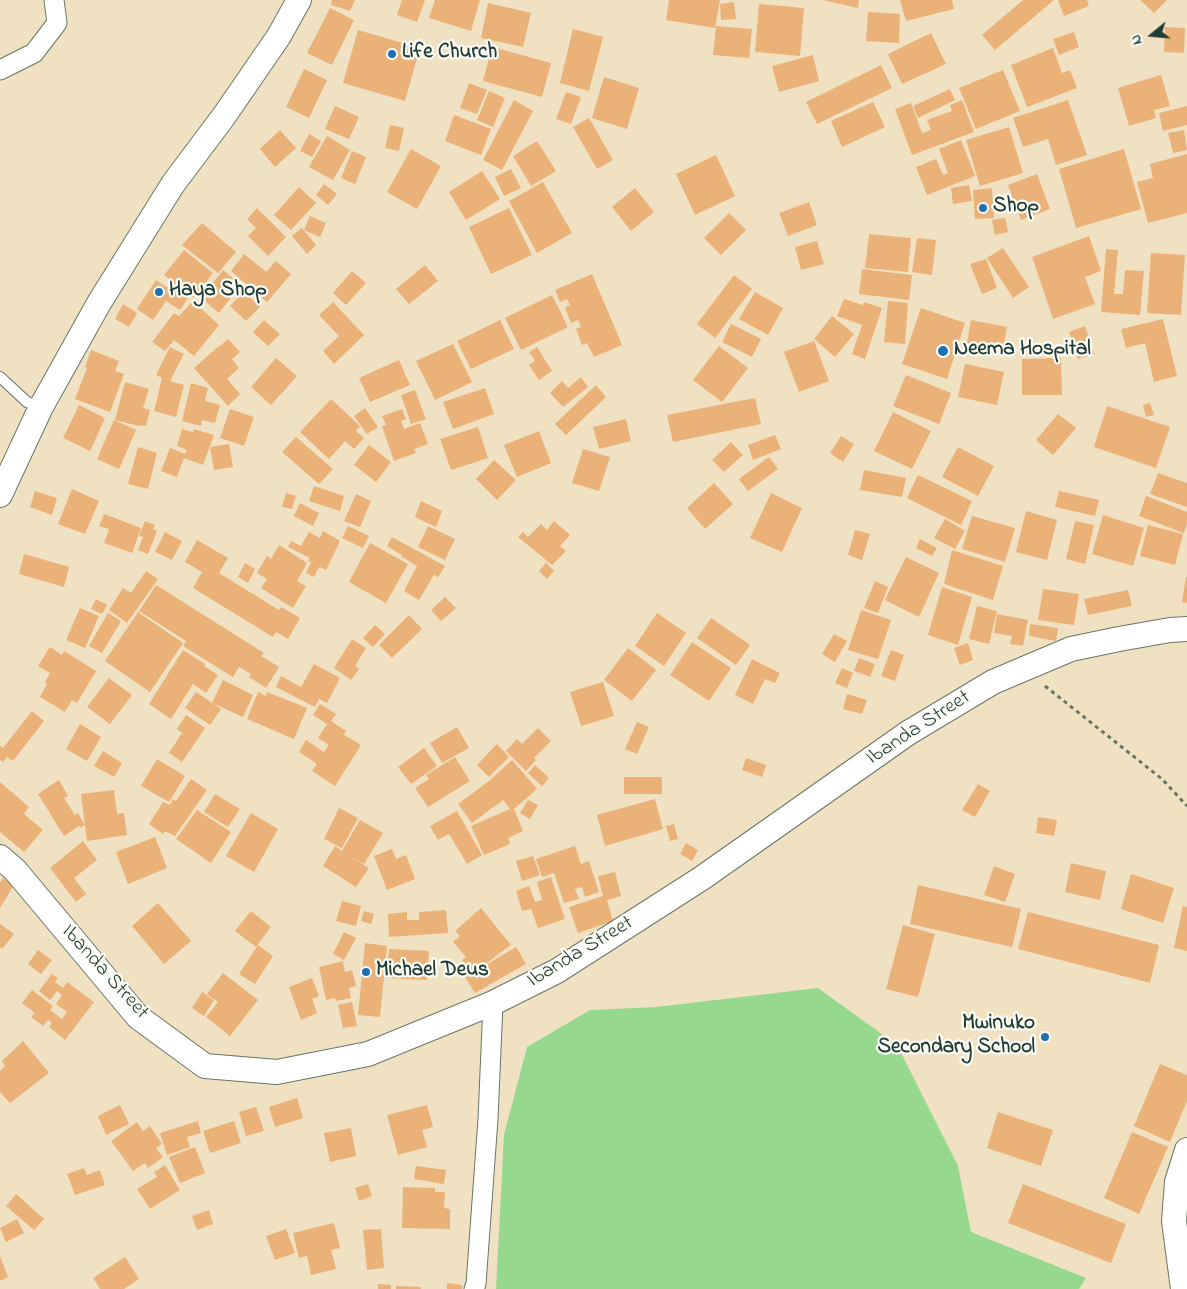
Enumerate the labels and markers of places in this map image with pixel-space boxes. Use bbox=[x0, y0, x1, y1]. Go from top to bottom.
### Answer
place label: Life Church bbox=[402, 41, 497, 67]
marker: Life Church bbox=[386, 48, 398, 60]
place label: Shop bbox=[993, 195, 1039, 221]
marker: Shop bbox=[977, 202, 989, 214]
place label: Haya Shop bbox=[169, 279, 267, 305]
marker: Haya Shop bbox=[153, 286, 165, 298]
place label: Neema Hospital bbox=[954, 338, 1091, 364]
marker: Neema Hospital bbox=[936, 344, 950, 358]
place label: Michael Deus bbox=[376, 959, 489, 985]
marker: Michael Deus bbox=[360, 966, 372, 978]
place label: Mwinuko Secondary School bbox=[877, 1012, 1035, 1062]
marker: Mwinuko Secondary School bbox=[1039, 1031, 1051, 1043]

